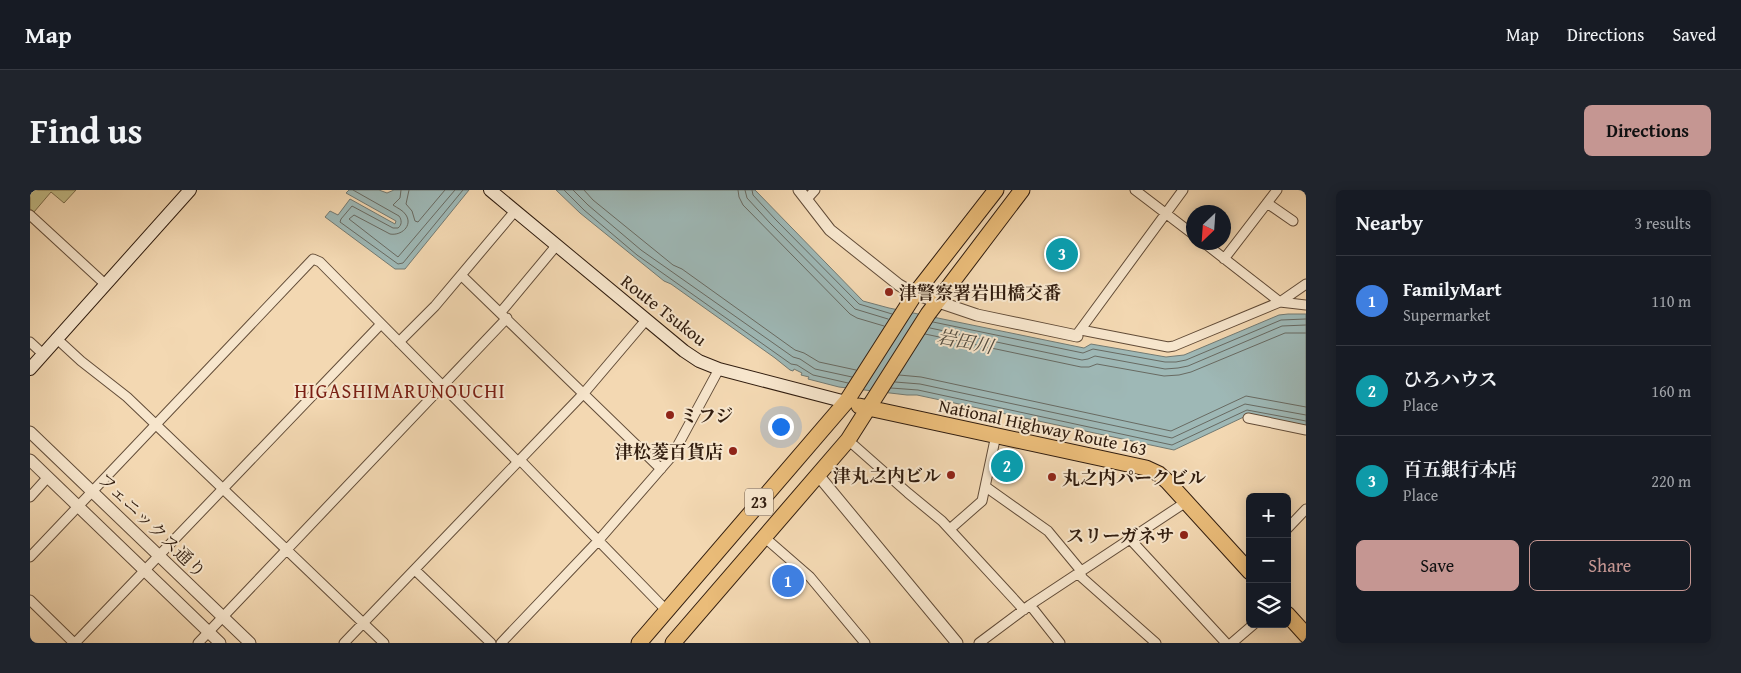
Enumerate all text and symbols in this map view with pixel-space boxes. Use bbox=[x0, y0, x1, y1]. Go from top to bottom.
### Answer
text: Map bbox=[25, 17, 72, 52]
text: Map bbox=[1506, 21, 1539, 48]
text: Directions bbox=[1567, 21, 1644, 48]
text: Saved bbox=[1672, 21, 1716, 48]
text: Find us bbox=[30, 105, 143, 156]
button: Directions bbox=[1584, 105, 1711, 156]
north arrow bbox=[1186, 205, 1231, 250]
text: Nearby bbox=[1356, 207, 1423, 238]
text: 3 results bbox=[1634, 211, 1691, 235]
pin: 3 bbox=[1046, 235, 1078, 273]
street label: Route Tsukou bbox=[615, 268, 713, 352]
text: FamilyMart bbox=[1403, 275, 1502, 303]
place label: 津警察署岩田橋交番 bbox=[899, 279, 1061, 306]
marker: 津警察署岩田橋交番 bbox=[883, 286, 895, 298]
text: 1 bbox=[1368, 289, 1376, 313]
text: 110 m bbox=[1651, 289, 1691, 313]
text: Supermarket bbox=[1403, 303, 1490, 327]
water label: 岩田川 bbox=[934, 322, 998, 361]
text: ひろハウス bbox=[1403, 365, 1497, 393]
district label: HIGASHIMARUNOUCHI bbox=[294, 376, 506, 405]
text: 2 bbox=[1368, 379, 1376, 403]
text: 160 m bbox=[1651, 379, 1691, 403]
street label: National Highway Route 163 bbox=[936, 392, 1150, 462]
text: Place bbox=[1403, 393, 1438, 417]
place label: ミフジ bbox=[680, 402, 733, 429]
marker: ミフジ bbox=[664, 409, 676, 421]
your location bbox=[768, 414, 794, 440]
place label: 津松菱百貨店 bbox=[615, 438, 723, 465]
marker: 津松菱百貨店 bbox=[727, 445, 739, 457]
pin: 2 bbox=[991, 447, 1023, 485]
text: 百五銀行本店 bbox=[1403, 455, 1517, 483]
place label: 津丸之内ビル bbox=[833, 462, 941, 489]
place label: 丸之内パークビル bbox=[1062, 464, 1206, 491]
street label: フェニックス通り bbox=[91, 466, 213, 584]
marker: 津丸之内ビル bbox=[945, 469, 957, 481]
text: 3 bbox=[1368, 469, 1376, 493]
text: 220 m bbox=[1651, 469, 1691, 493]
marker: 丸之内パークビル bbox=[1046, 471, 1058, 483]
text: Place bbox=[1403, 483, 1438, 507]
road number: 23 bbox=[745, 488, 773, 516]
map controls bbox=[1246, 493, 1291, 628]
button: + bbox=[1246, 493, 1291, 538]
place label: スリーガネサ bbox=[1066, 522, 1174, 549]
marker: スリーガネサ bbox=[1178, 529, 1190, 541]
button: − bbox=[1246, 538, 1291, 583]
button: Save bbox=[1356, 540, 1519, 591]
button: Share bbox=[1529, 540, 1691, 591]
pin: 1 bbox=[772, 562, 804, 600]
button: layers bbox=[1246, 583, 1291, 628]

